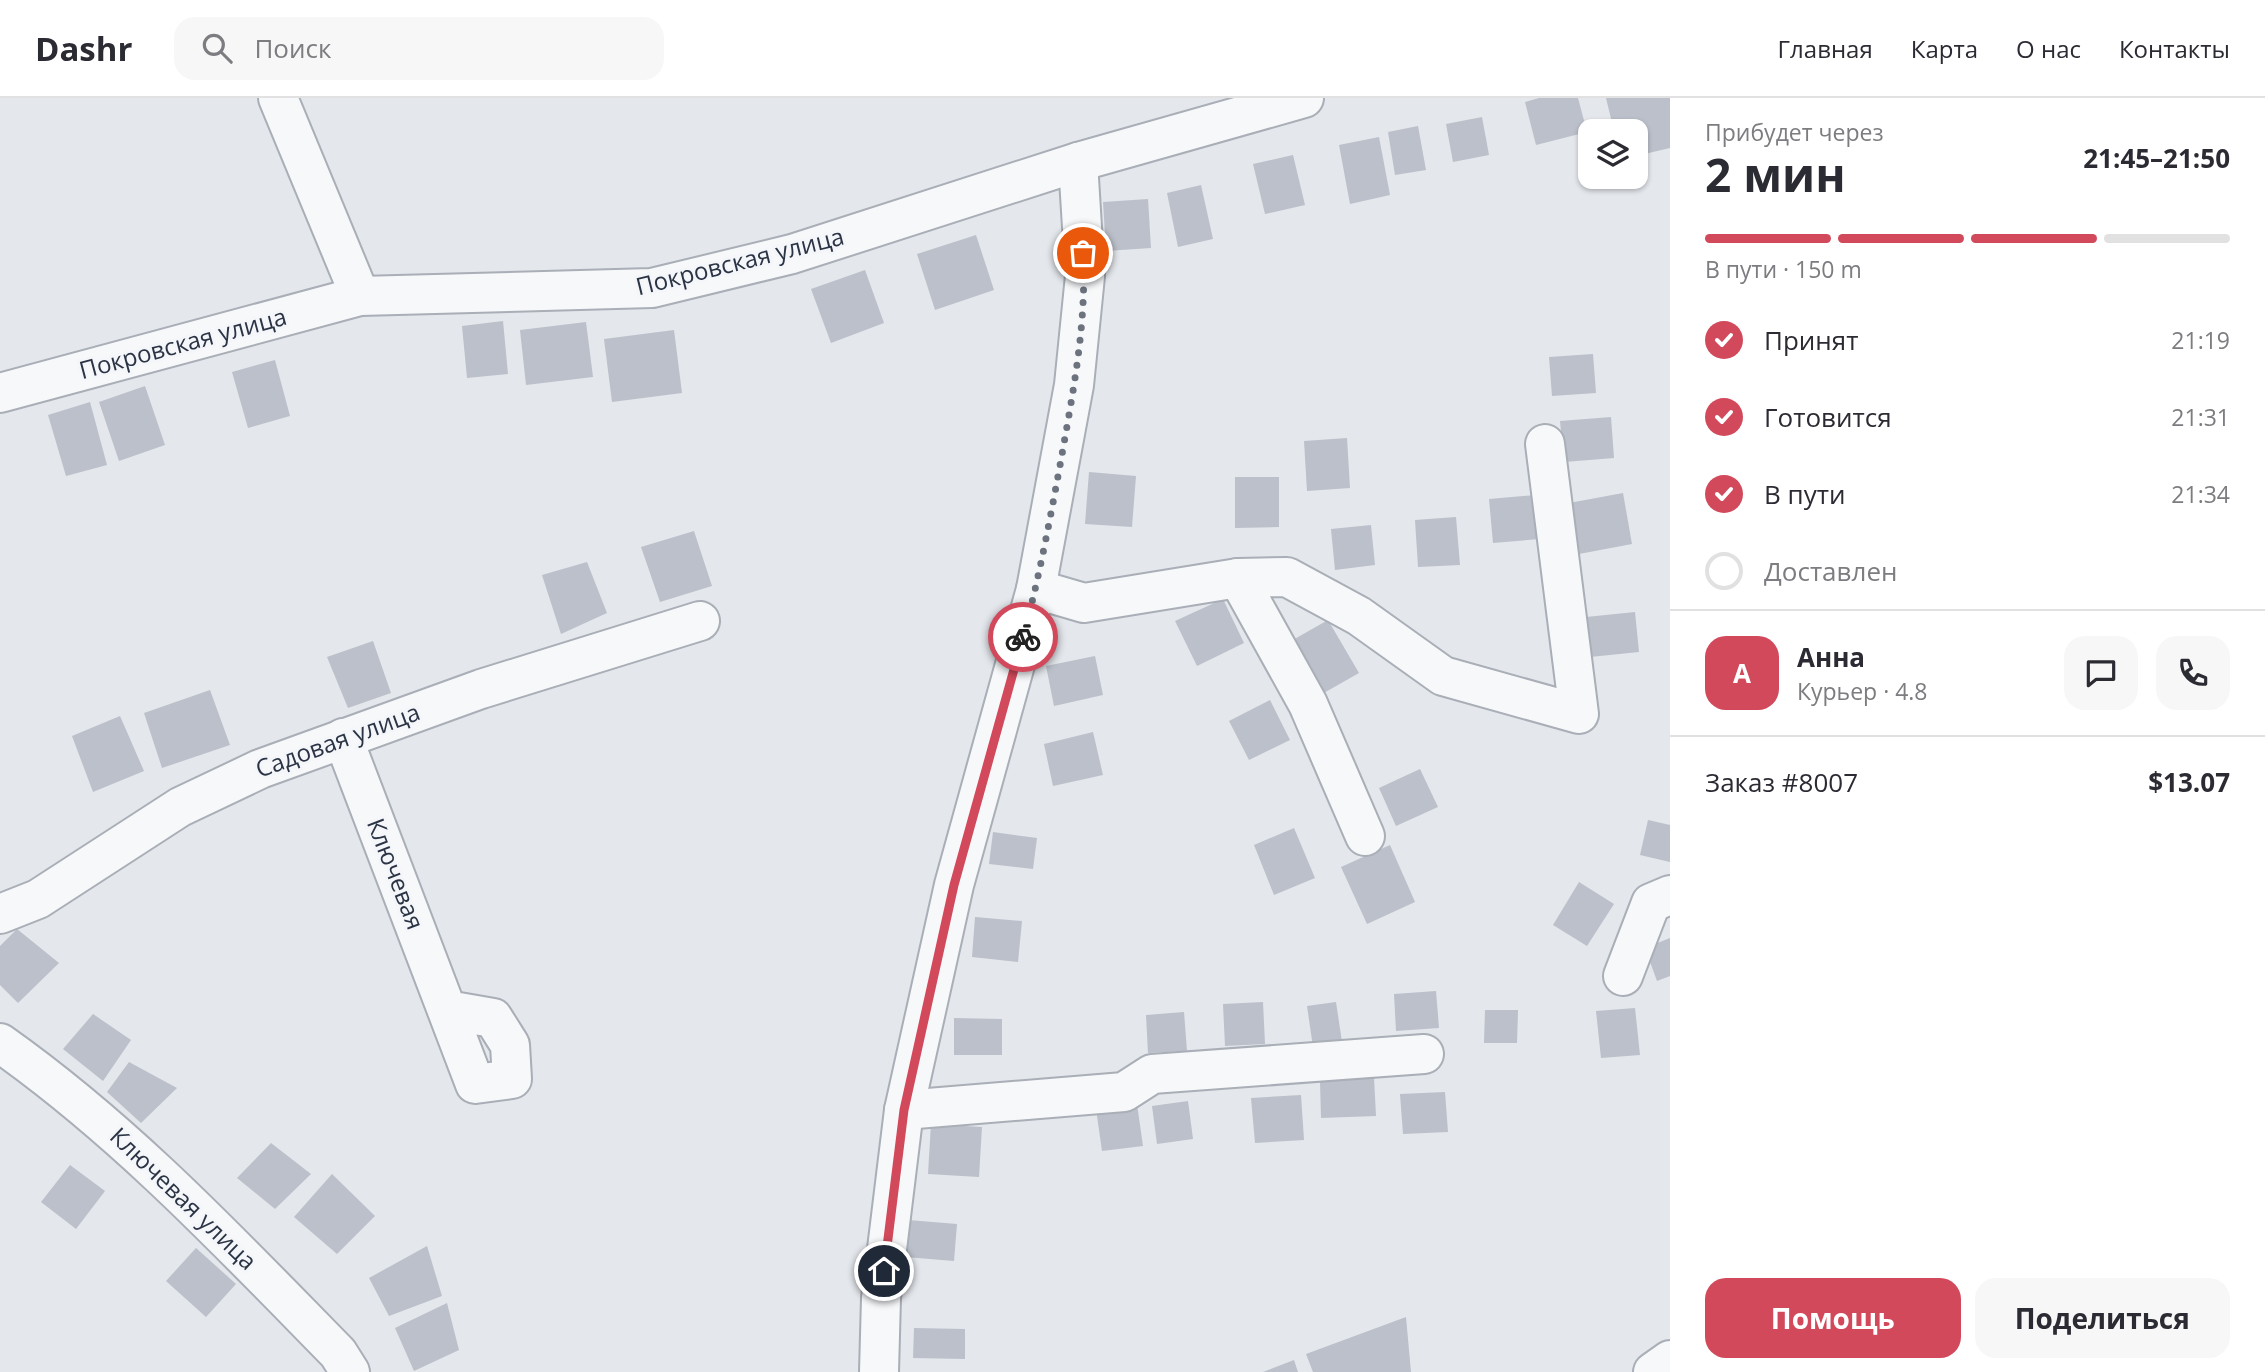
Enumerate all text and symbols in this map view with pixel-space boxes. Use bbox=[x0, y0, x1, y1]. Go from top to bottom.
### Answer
search box bbox=[174, 17, 664, 80]
text: Dashr bbox=[35, 26, 132, 71]
icon: search bbox=[198, 29, 236, 67]
text: Поиск bbox=[254, 30, 331, 66]
text: Главная bbox=[1778, 32, 1873, 65]
text: Карта bbox=[1911, 32, 1978, 65]
text: О нас bbox=[2016, 32, 2081, 65]
text: Контакты bbox=[2119, 32, 2230, 65]
text: Прибудет через bbox=[1705, 116, 1884, 148]
map controls bbox=[1578, 119, 1648, 189]
button: layers bbox=[1578, 119, 1648, 189]
text: 21:45–21:50 bbox=[2083, 140, 2230, 176]
text: 2 мин bbox=[1705, 143, 1846, 205]
street label: Покровская улица bbox=[632, 219, 847, 302]
pin bbox=[1053, 223, 1113, 283]
icon: bag bbox=[1064, 234, 1102, 272]
text: В пути · 150 m bbox=[1705, 253, 1862, 285]
street label: Покровская улица bbox=[75, 299, 290, 386]
icon: check bbox=[1705, 321, 1743, 359]
text: Принят bbox=[1764, 322, 1858, 358]
text: 21:19 bbox=[2171, 324, 2230, 356]
icon: check bbox=[1705, 398, 1743, 436]
text: Готовится bbox=[1764, 399, 1892, 435]
text: 21:31 bbox=[2171, 401, 2230, 433]
icon: check bbox=[1705, 475, 1743, 513]
text: В пути bbox=[1764, 476, 1845, 512]
text: 21:34 bbox=[2171, 478, 2230, 510]
text: Доставлен bbox=[1764, 553, 1897, 589]
courier bbox=[988, 602, 1058, 672]
icon: bike bbox=[1004, 618, 1042, 656]
button: chat bbox=[2064, 636, 2138, 710]
button: phone bbox=[2156, 636, 2230, 710]
text: Анна bbox=[1797, 639, 1865, 675]
text: А bbox=[1733, 655, 1751, 691]
text: Курьер · 4.8 bbox=[1797, 675, 1928, 707]
street label: Садовая улица bbox=[251, 695, 424, 785]
text: Заказ #8007 bbox=[1705, 764, 1858, 800]
text: $13.07 bbox=[2148, 764, 2230, 800]
street label: Ключевая bbox=[360, 813, 433, 934]
street label: Ключевая улица bbox=[103, 1119, 265, 1277]
pin bbox=[854, 1241, 914, 1301]
icon: home bbox=[865, 1252, 903, 1290]
button: Помощь bbox=[1705, 1278, 1961, 1358]
button: Поделиться bbox=[1975, 1278, 2230, 1358]

